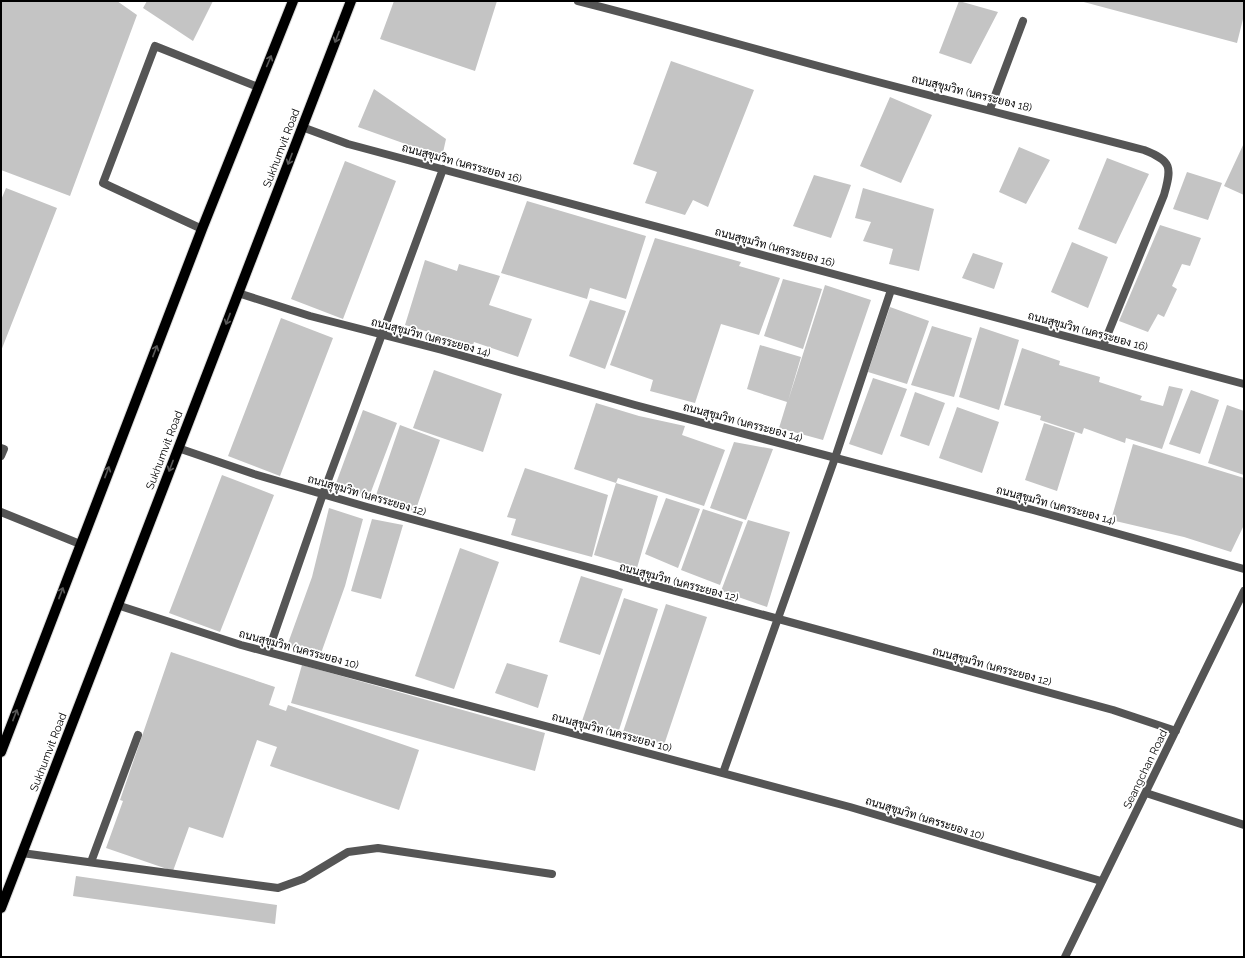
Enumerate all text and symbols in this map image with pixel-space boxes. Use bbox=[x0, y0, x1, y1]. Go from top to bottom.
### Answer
one-way arrow bbox=[332, 31, 340, 43]
one-way arrow bbox=[266, 55, 273, 67]
street label: ถนนสุขุมวิท (นครระยอง 18) bbox=[910, 72, 1033, 117]
street label: Sukhumvit Road bbox=[261, 107, 302, 189]
street label: ถนนสุขุมวิท (นครระยอง 16) bbox=[400, 141, 523, 188]
one-way arrow bbox=[285, 152, 293, 164]
street label: ถนนสุขุมวิท (นครระยอง 16) bbox=[713, 225, 836, 272]
street label: ถนนสุขุมวิท (นครระยอง 16) bbox=[1026, 309, 1149, 356]
one-way arrow bbox=[223, 313, 231, 325]
street label: ถนนสุขุมวิท (นครระยอง 14) bbox=[369, 315, 492, 362]
one-way arrow bbox=[151, 345, 159, 357]
street label: ถนนสุขุมวิท (นครระยอง 14) bbox=[681, 400, 804, 447]
street label: Sukhumvit Road bbox=[144, 409, 185, 491]
one-way arrow bbox=[166, 460, 174, 472]
one-way arrow bbox=[104, 467, 112, 479]
street label: ถนนสุขุมวิท (นครระยอง 12) bbox=[305, 472, 428, 521]
street label: ถนนสุขุมวิท (นครระยอง 14) bbox=[994, 483, 1117, 530]
street label: ถนนสุขุมวิท (นครระยอง 12) bbox=[617, 560, 740, 607]
one-way arrow bbox=[57, 588, 65, 600]
street label: ถนนสุขุมวิท (นครระยอง 10) bbox=[237, 627, 360, 674]
street label: ถนนสุขุมวิท (นครระยอง 12) bbox=[930, 644, 1053, 691]
one-way arrow bbox=[11, 710, 19, 722]
street label: ถนนสุขุมวิท (นครระยอง 10) bbox=[550, 710, 673, 757]
street label: Sukhumvit Road bbox=[28, 711, 69, 793]
street label: Seangchan Road bbox=[1121, 727, 1170, 811]
street label: ถนนสุขุมวิท (นครระยอง 10) bbox=[863, 794, 986, 845]

